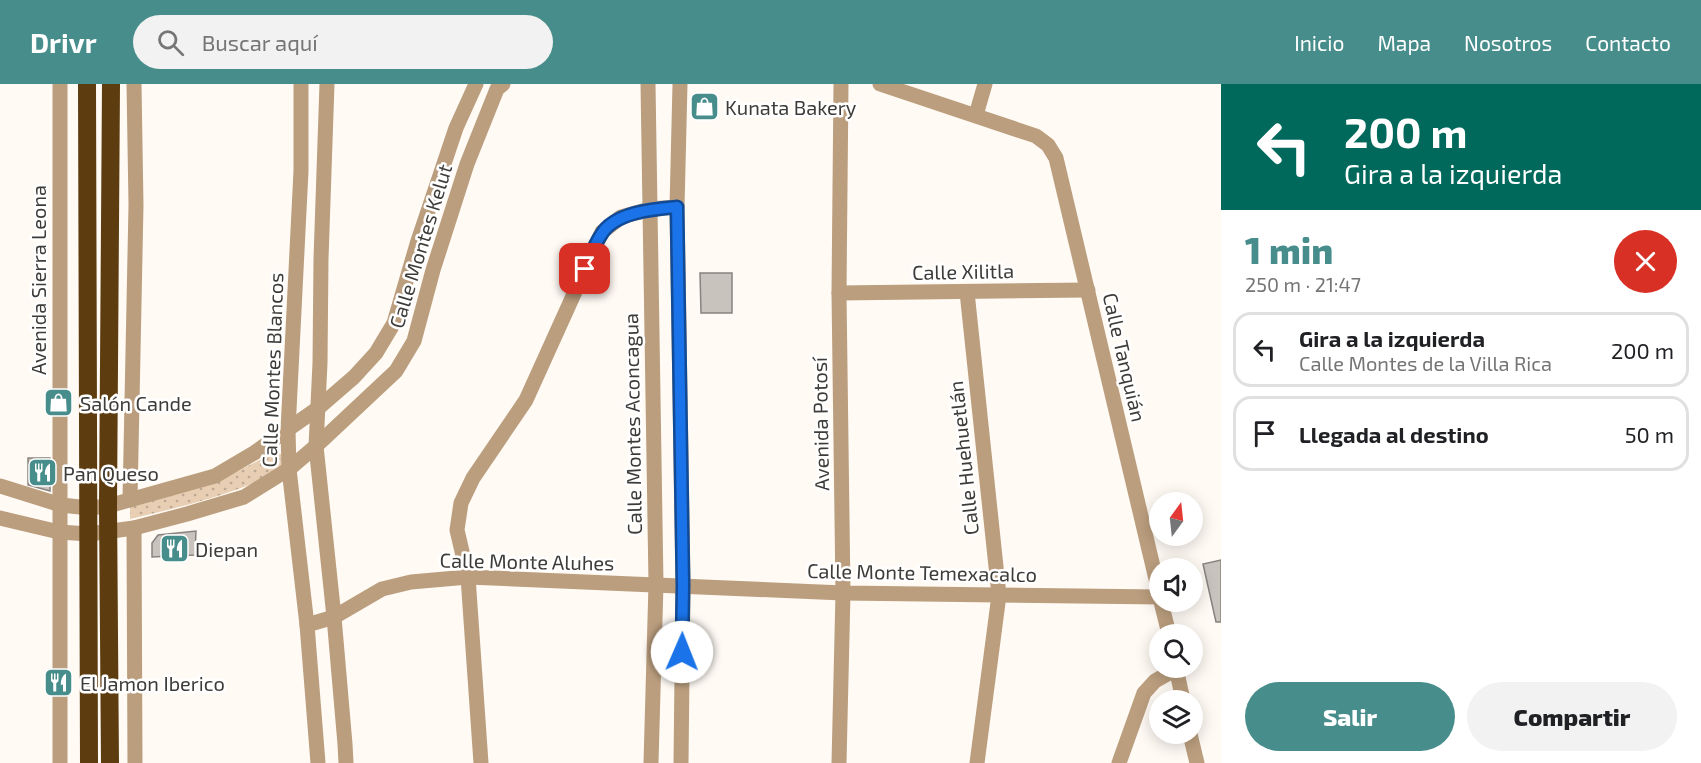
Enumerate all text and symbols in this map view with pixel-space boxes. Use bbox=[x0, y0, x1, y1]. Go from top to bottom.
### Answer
search box bbox=[133, 15, 553, 69]
text: Drivr bbox=[30, 25, 97, 59]
icon: search bbox=[154, 26, 187, 59]
text: Buscar aquí bbox=[202, 29, 318, 55]
text: Inicio bbox=[1294, 30, 1344, 55]
text: Mapa bbox=[1377, 30, 1431, 55]
text: Nosotros bbox=[1464, 30, 1552, 55]
text: Contacto bbox=[1585, 30, 1671, 55]
shop icon: Kunata Bakery bbox=[688, 91, 720, 123]
place label: Kunata Bakery bbox=[725, 95, 857, 119]
text: 200 m bbox=[1344, 106, 1467, 156]
icon: left bbox=[1245, 108, 1323, 186]
text: Gira a la izquierda bbox=[1344, 157, 1562, 189]
street label: Calle Montes Kelut bbox=[384, 161, 456, 331]
street label: Avenida Sierra Leona bbox=[26, 185, 50, 375]
text: 1 min bbox=[1245, 228, 1333, 271]
button: close bbox=[1614, 230, 1677, 293]
pin bbox=[559, 243, 610, 294]
icon: arrive bbox=[568, 252, 601, 285]
street label: Calle Xilitla bbox=[912, 258, 1014, 284]
street label: Calle Montes Blancos bbox=[257, 272, 287, 468]
text: 250 m · 21:47 bbox=[1245, 272, 1361, 296]
street label: Calle Tanquián bbox=[1098, 290, 1152, 424]
street label: Calle Montes Aconcagua bbox=[618, 313, 646, 535]
text: Gira a la izquierda bbox=[1299, 325, 1485, 351]
icon: left bbox=[1248, 333, 1281, 366]
text: 200 m bbox=[1611, 337, 1674, 363]
text: Calle Montes de la Villa Rica bbox=[1299, 351, 1552, 375]
street label: Avenida Potosí bbox=[807, 356, 833, 491]
street label: Calle Huehuetlán bbox=[943, 380, 983, 536]
shop icon: Salón Cande bbox=[43, 387, 75, 419]
place label: Salón Cande bbox=[80, 391, 192, 415]
icon: arrive bbox=[1248, 417, 1281, 450]
text: Llegada al destino bbox=[1299, 421, 1489, 447]
text: 50 m bbox=[1625, 421, 1674, 447]
restaurant icon: Pan Queso bbox=[26, 457, 58, 489]
place label: Pan Queso bbox=[63, 461, 159, 485]
north arrow bbox=[1149, 492, 1203, 546]
map controls bbox=[1149, 492, 1203, 744]
restaurant icon: Diepan bbox=[158, 533, 190, 565]
place label: Diepan bbox=[195, 537, 258, 561]
street label: Calle Monte Aluhes bbox=[439, 547, 615, 575]
street label: Calle Monte Temexacalco bbox=[807, 558, 1037, 586]
button: sound bbox=[1149, 558, 1203, 612]
position arrow bbox=[650, 620, 714, 684]
button: search bbox=[1149, 624, 1203, 678]
restaurant icon: El Jamon Iberico bbox=[43, 667, 75, 699]
place label: El Jamon Iberico bbox=[80, 671, 225, 695]
button: Salir bbox=[1245, 682, 1455, 751]
button: Compartir bbox=[1467, 682, 1677, 751]
button: layers bbox=[1149, 690, 1203, 744]

